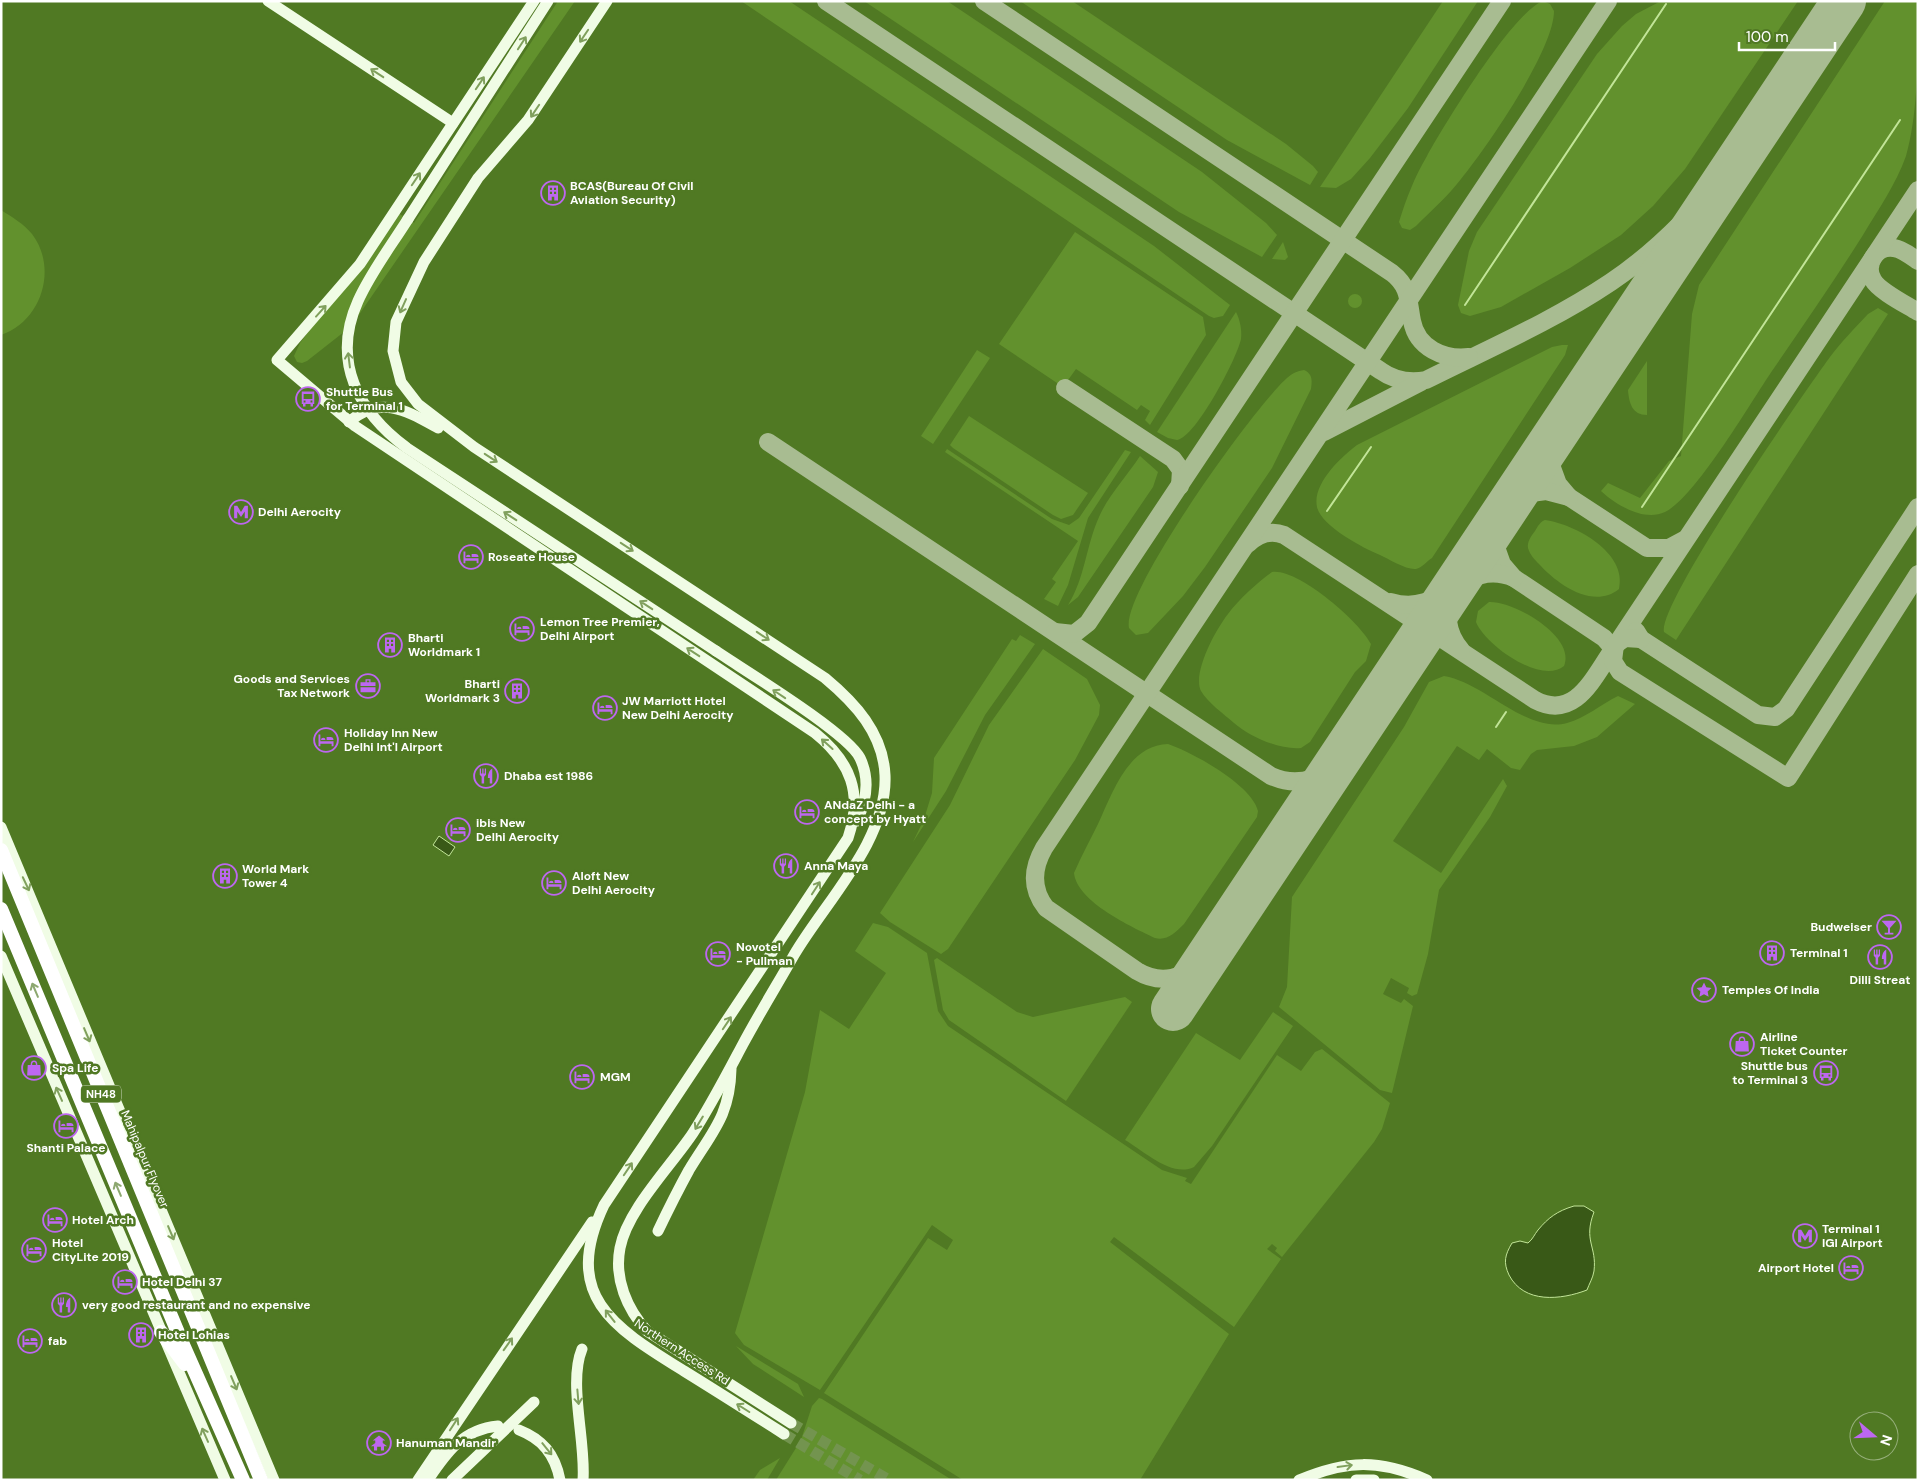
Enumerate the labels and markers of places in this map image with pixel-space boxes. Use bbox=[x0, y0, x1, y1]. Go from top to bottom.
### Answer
place label: BCAS(Bureau Of Civil Aviation Security) bbox=[570, 178, 693, 208]
building icon: BCAS(Bureau Of Civil Aviation Security) bbox=[540, 180, 566, 206]
place label: Shuttle Bus for Terminal 1 bbox=[326, 384, 403, 414]
bus stop icon: Shuttle Bus for Terminal 1 bbox=[295, 386, 321, 412]
metro station icon: Delhi Aerocity bbox=[228, 499, 254, 525]
place label: Delhi Aerocity bbox=[258, 504, 342, 520]
hotel icon: Roseate House bbox=[458, 544, 484, 570]
place label: Roseate House bbox=[488, 549, 575, 565]
place label: Lemon Tree Premier, Delhi Airport bbox=[540, 614, 660, 644]
hotel icon: Lemon Tree Premier, Delhi Airport bbox=[509, 616, 535, 642]
place label: Bharti Worldmark 1 bbox=[408, 630, 480, 660]
building icon: Bharti Worldmark 1 bbox=[377, 632, 403, 658]
place label: Goods and Services Tax Network bbox=[234, 671, 350, 701]
office icon: Goods and Services Tax Network bbox=[355, 673, 381, 699]
place label: Bharti Worldmark 3 bbox=[425, 676, 500, 706]
building icon: Bharti Worldmark 3 bbox=[504, 678, 530, 704]
place label: JW Marriott Hotel New Delhi Aerocity bbox=[622, 693, 734, 723]
hotel icon: JW Marriott Hotel New Delhi Aerocity bbox=[592, 695, 618, 721]
place label: Holiday Inn New Delhi Int'l Airport bbox=[344, 725, 443, 755]
hotel icon: Holiday Inn New Delhi Int'l Airport bbox=[313, 727, 339, 753]
restaurant icon: Dhaba est 1986 bbox=[473, 763, 499, 789]
place label: Dhaba est 1986 bbox=[504, 768, 593, 784]
place label: ANdaZ Delhi - a concept by Hyatt bbox=[824, 797, 926, 827]
hotel icon: ANdaZ Delhi - a concept by Hyatt bbox=[794, 799, 820, 825]
place label: ibis New Delhi Aerocity bbox=[476, 815, 560, 845]
hotel icon: ibis New Delhi Aerocity bbox=[445, 817, 471, 843]
restaurant icon: Anna Maya bbox=[773, 853, 799, 879]
place label: Anna Maya bbox=[804, 858, 868, 874]
place label: World Mark Tower 4 bbox=[242, 861, 309, 891]
building icon: World Mark Tower 4 bbox=[212, 863, 238, 889]
place label: Aloft New Delhi Aerocity bbox=[572, 868, 656, 898]
hotel icon: Aloft New Delhi Aerocity bbox=[541, 870, 567, 896]
bar icon: Budweiser bbox=[1876, 914, 1902, 940]
place label: Budweiser bbox=[1810, 919, 1872, 935]
place label: Novotel - Pullman bbox=[736, 939, 793, 969]
building icon: Terminal 1 bbox=[1759, 940, 1785, 966]
hotel icon: Novotel - Pullman bbox=[705, 941, 731, 967]
restaurant icon: Dilli Streat bbox=[1867, 944, 1893, 970]
place label: Terminal 1 bbox=[1790, 945, 1848, 961]
place label: Dilli Streat bbox=[1850, 972, 1910, 988]
place icon: Temples Of India bbox=[1691, 977, 1717, 1003]
place label: Temples Of India bbox=[1722, 982, 1820, 998]
place label: Airline Ticket Counter bbox=[1760, 1029, 1848, 1059]
shop icon: Airline Ticket Counter bbox=[1729, 1031, 1755, 1057]
shop icon: Spa Life bbox=[21, 1055, 47, 1081]
place label: Shuttle bus to Terminal 3 bbox=[1732, 1058, 1808, 1088]
place label: Spa Life bbox=[52, 1060, 98, 1076]
bus stop icon: Shuttle bus to Terminal 3 bbox=[1813, 1060, 1839, 1086]
hotel icon: MGM bbox=[569, 1064, 595, 1090]
place label: MGM bbox=[600, 1069, 631, 1085]
hotel icon: Shanti Palace bbox=[53, 1113, 79, 1139]
place label: Shanti Palace bbox=[26, 1140, 106, 1156]
hotel icon: Hotel Arch bbox=[42, 1207, 68, 1233]
place label: Hotel Arch bbox=[72, 1212, 134, 1228]
place label: Terminal 1 IGI Airport bbox=[1822, 1221, 1883, 1251]
metro station icon: Terminal 1 IGI Airport bbox=[1792, 1223, 1818, 1249]
place label: Hotel CityLite 2019 bbox=[52, 1235, 129, 1265]
hotel icon: Hotel CityLite 2019 bbox=[21, 1237, 47, 1263]
hotel icon: Airport Hotel bbox=[1838, 1255, 1864, 1281]
place label: Airport Hotel bbox=[1758, 1260, 1834, 1276]
hotel icon: Hotel Delhi 37 bbox=[112, 1269, 138, 1295]
place label: Hotel Delhi 37 bbox=[142, 1274, 223, 1290]
restaurant icon: very good restaurant and no expensive bbox=[51, 1292, 77, 1318]
place label: very good restaurant and no expensive bbox=[82, 1297, 310, 1313]
building icon: Hotel Lohias bbox=[128, 1322, 154, 1348]
place label: Hotel Lohias bbox=[158, 1327, 230, 1343]
hotel icon: fab bbox=[17, 1328, 43, 1354]
place label: fab bbox=[48, 1333, 67, 1349]
temple icon: Hanuman Mandir bbox=[366, 1430, 392, 1456]
place label: Hanuman Mandir bbox=[396, 1435, 496, 1451]

